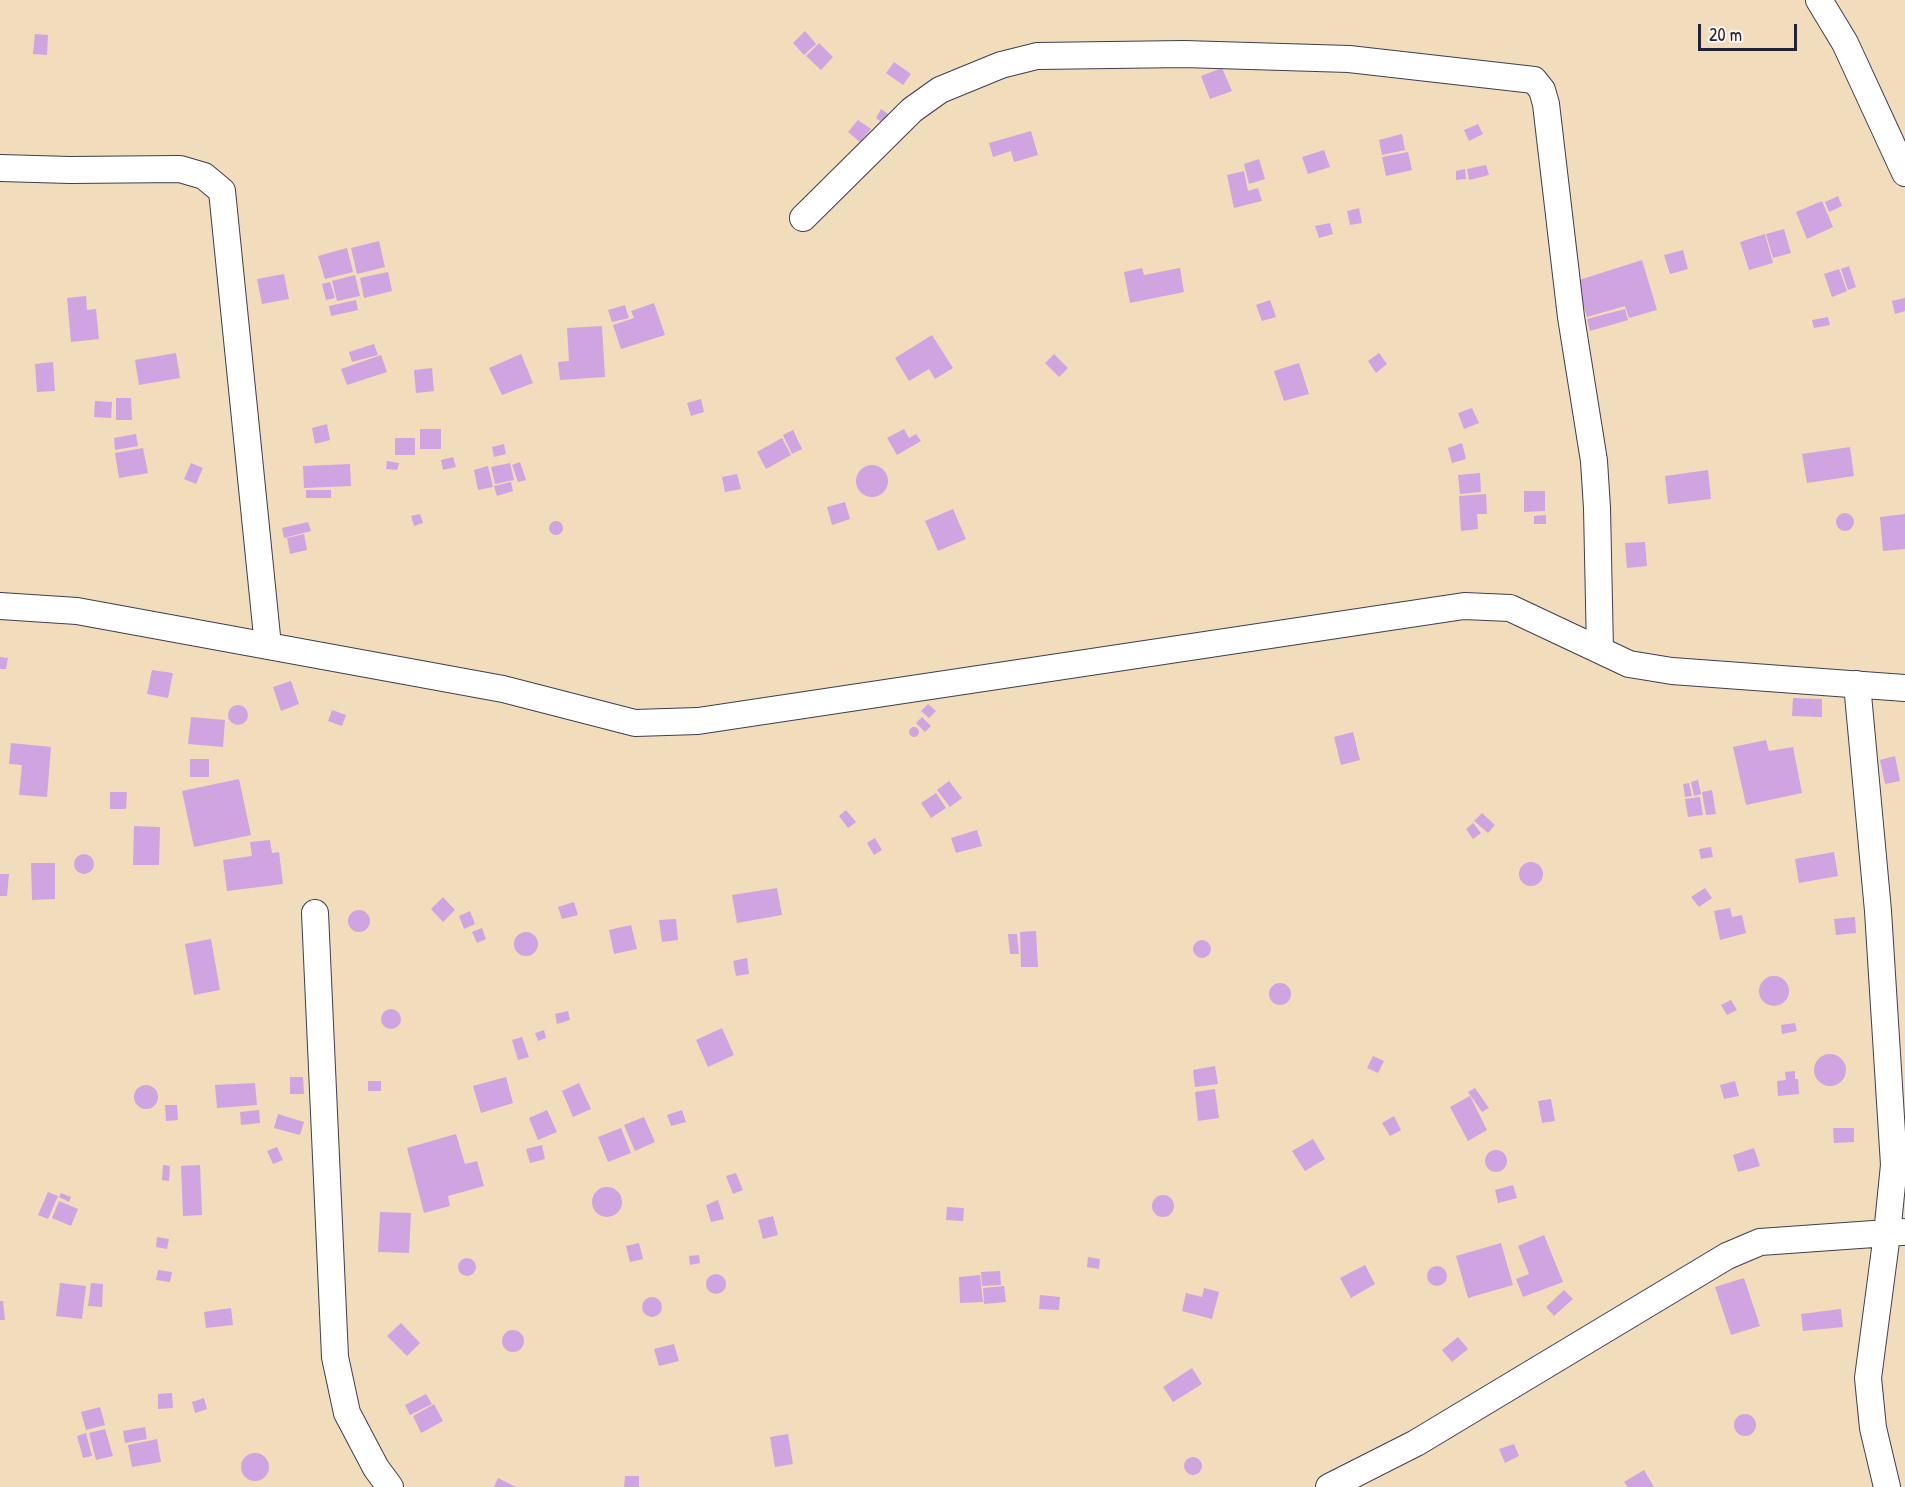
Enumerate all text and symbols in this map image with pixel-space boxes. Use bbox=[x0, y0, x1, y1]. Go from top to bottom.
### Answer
scale bar bbox=[1701, 12, 1800, 50]
text: 20 m bbox=[1709, 22, 1742, 47]

